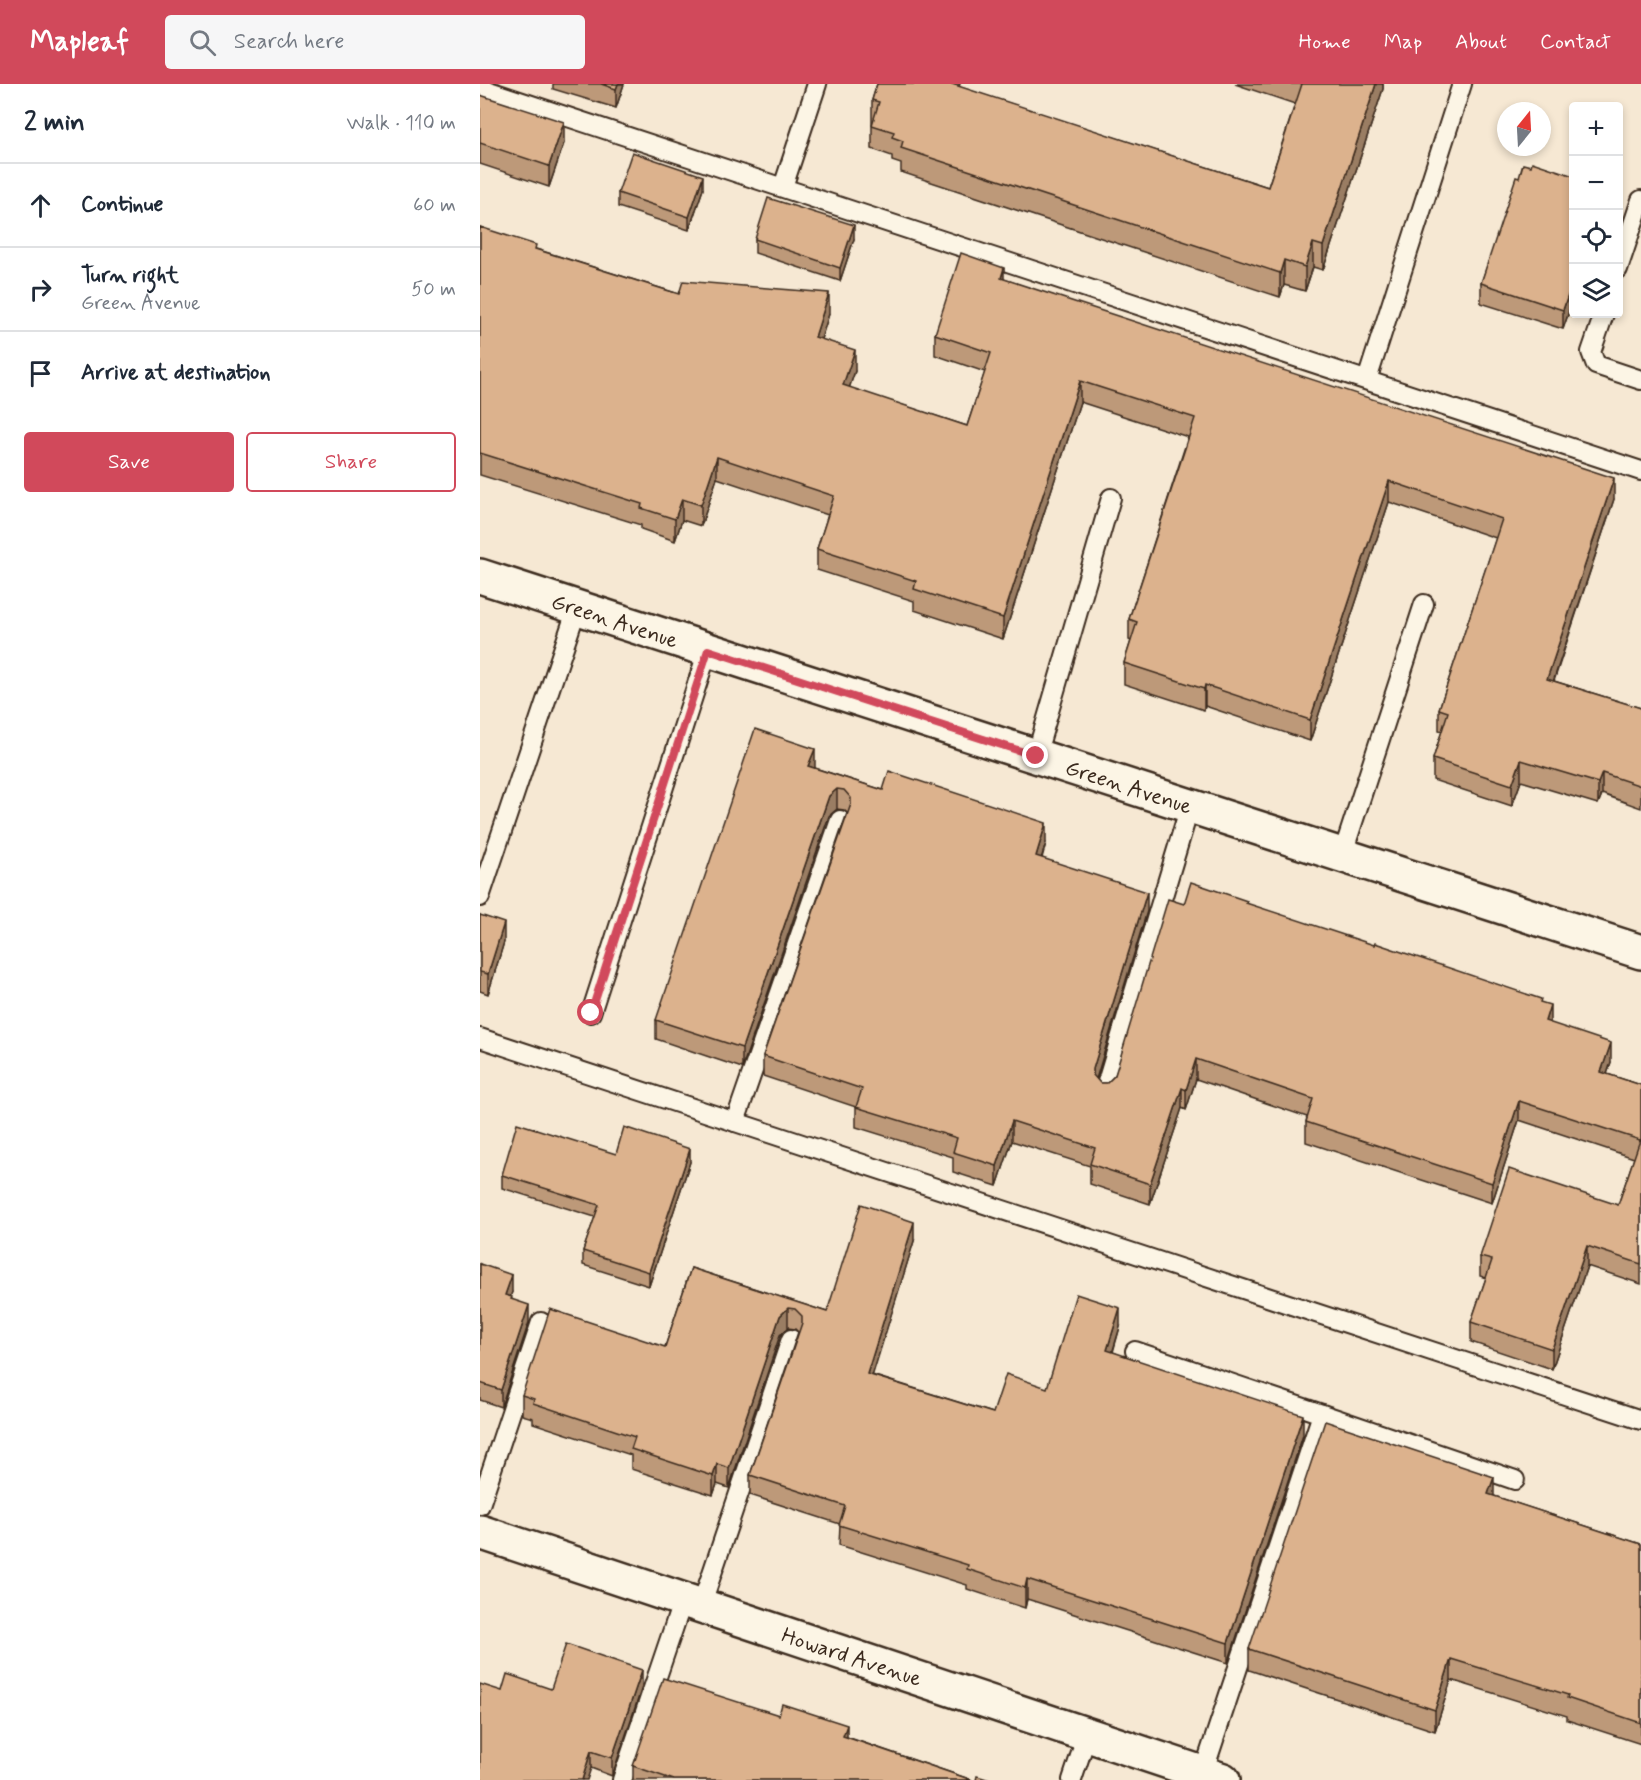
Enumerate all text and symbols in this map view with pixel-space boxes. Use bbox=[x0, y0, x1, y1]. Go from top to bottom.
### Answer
search box bbox=[165, 15, 585, 69]
text: Mapleaf bbox=[30, 24, 129, 61]
icon: search bbox=[186, 26, 219, 59]
text: Search here bbox=[234, 28, 344, 56]
text: Home bbox=[1299, 28, 1351, 56]
text: Map bbox=[1384, 28, 1422, 56]
text: About bbox=[1455, 28, 1507, 56]
text: Contact bbox=[1540, 28, 1611, 56]
north arrow bbox=[1497, 102, 1551, 156]
map controls bbox=[1569, 102, 1623, 318]
button: + bbox=[1569, 102, 1623, 156]
text: 2 min bbox=[24, 106, 85, 140]
text: Walk · 110 m bbox=[347, 110, 456, 137]
button: − bbox=[1569, 156, 1623, 210]
icon: ahead bbox=[24, 189, 57, 222]
text: Continue bbox=[81, 191, 163, 219]
text: 60 m bbox=[413, 192, 456, 219]
button: locate bbox=[1569, 210, 1623, 264]
text: Turn right bbox=[81, 262, 179, 290]
button: layers bbox=[1569, 264, 1623, 318]
icon: right bbox=[24, 273, 57, 306]
text: 50 m bbox=[411, 276, 456, 303]
text: Green Avenue bbox=[81, 290, 201, 317]
icon: arrive bbox=[24, 357, 57, 390]
text: Arrive at destination bbox=[81, 359, 271, 387]
button: Save bbox=[24, 432, 234, 492]
button: Share bbox=[246, 432, 456, 492]
street label: Green Avenue bbox=[548, 588, 681, 656]
route end bbox=[1022, 742, 1048, 768]
street label: Green Avenue bbox=[1062, 754, 1195, 822]
route start bbox=[577, 999, 603, 1025]
street label: Howard Avenue bbox=[778, 1622, 925, 1694]

